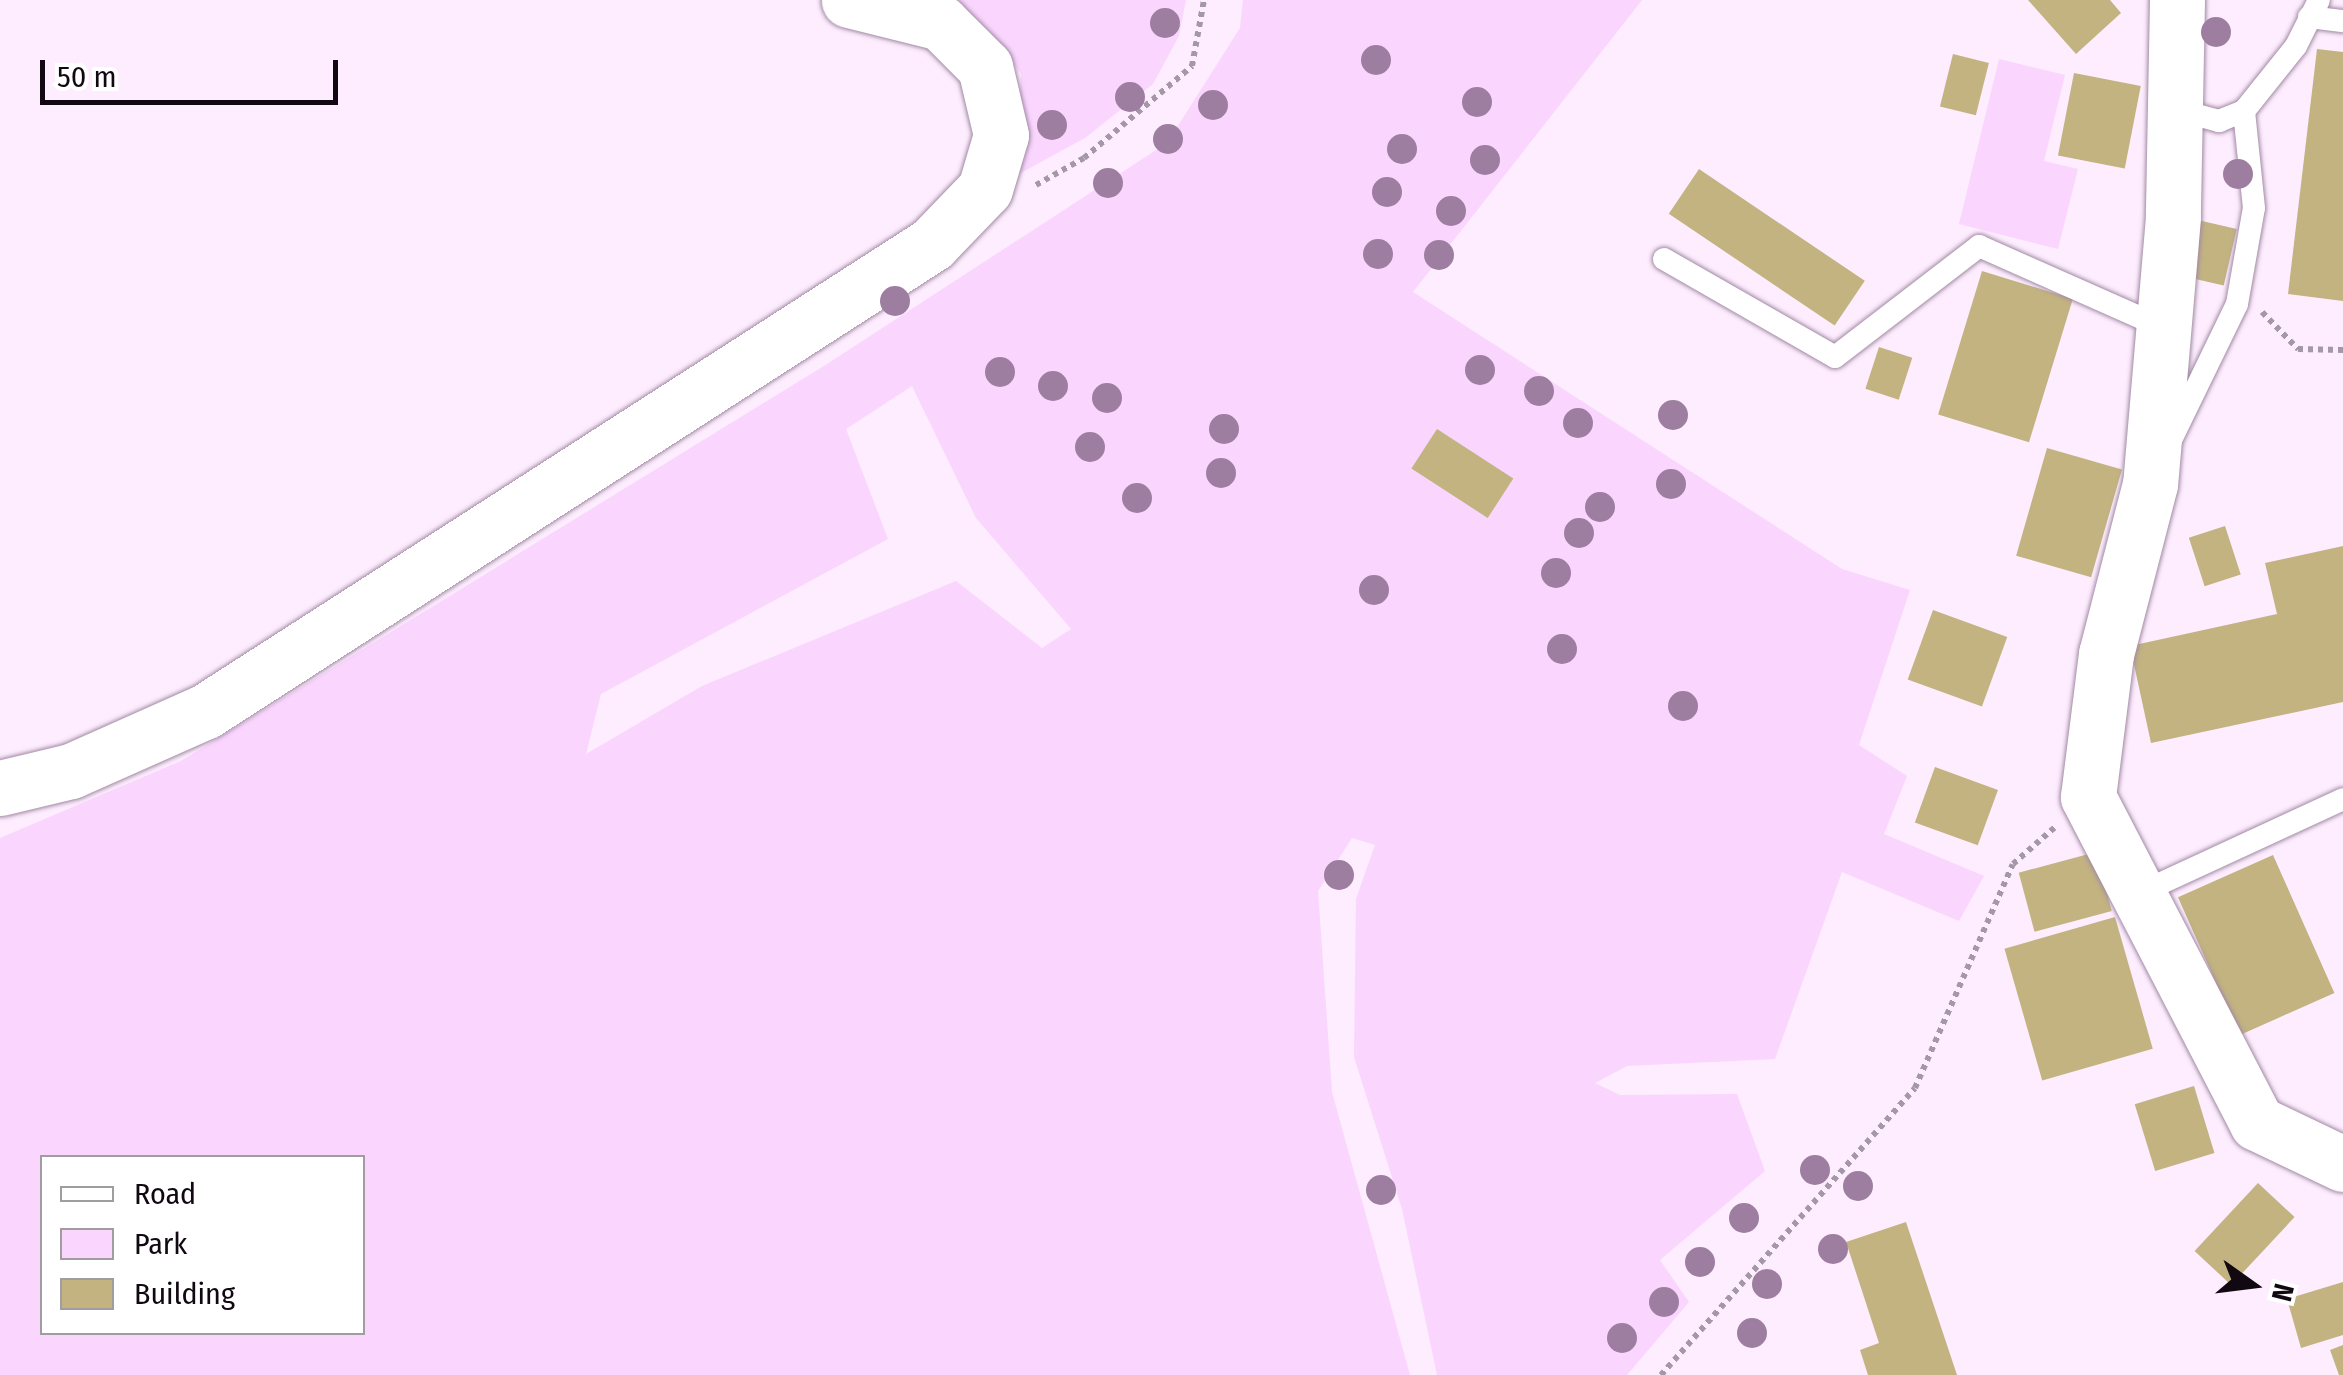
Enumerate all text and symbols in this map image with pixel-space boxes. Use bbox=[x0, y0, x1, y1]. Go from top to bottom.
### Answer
scale bar bbox=[45, 40, 342, 102]
text: 50 m bbox=[57, 59, 117, 95]
legend bbox=[40, 1155, 365, 1335]
text: Road bbox=[134, 1176, 196, 1212]
text: Park bbox=[134, 1226, 187, 1262]
north arrow bbox=[2203, 1235, 2303, 1335]
text: Building bbox=[134, 1276, 235, 1312]
text: N bbox=[2265, 1280, 2301, 1305]

